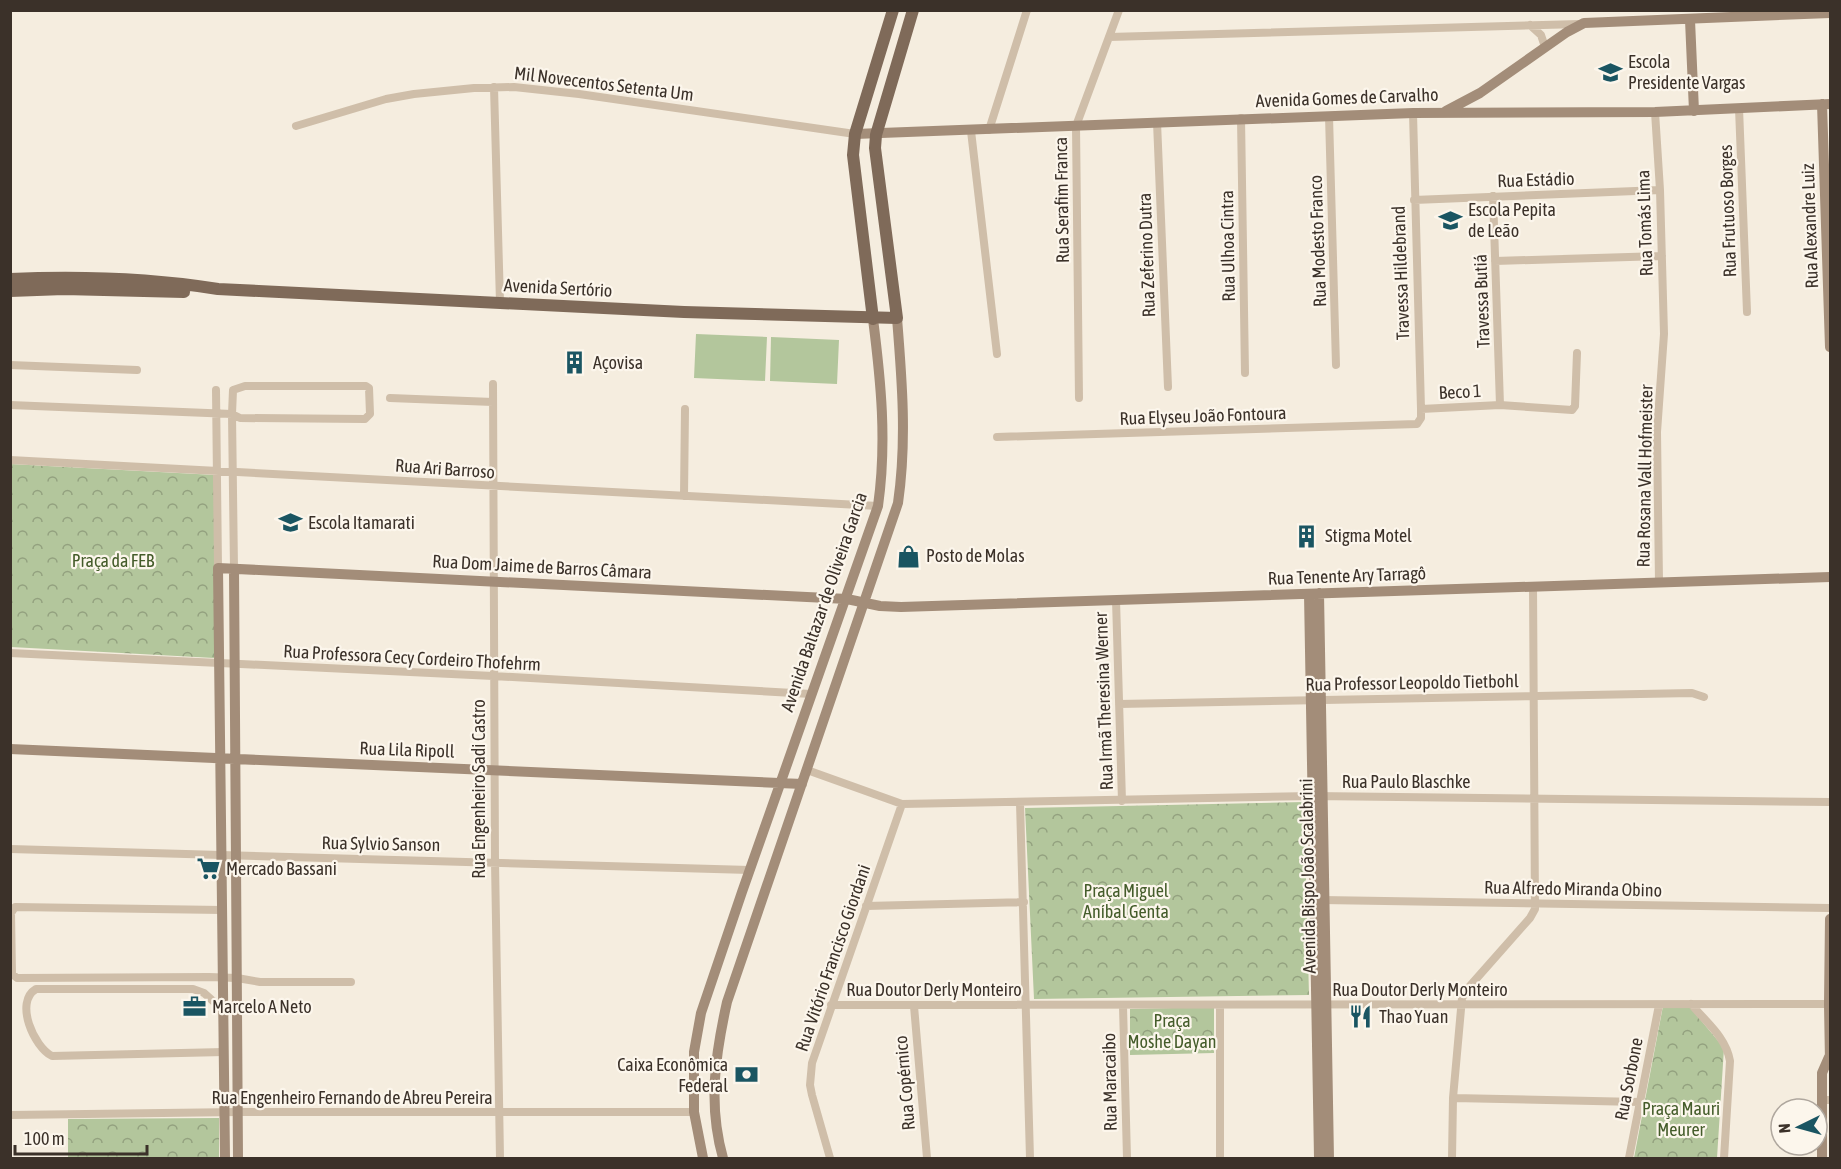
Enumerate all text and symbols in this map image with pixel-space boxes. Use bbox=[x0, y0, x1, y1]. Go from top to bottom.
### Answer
place label: Escola Presidente Vargas bbox=[1628, 51, 1745, 93]
school or university icon: Escola Presidente Vargas bbox=[1597, 59, 1623, 85]
street label: Mil Novecentos Setenta Um bbox=[513, 62, 695, 105]
street label: Avenida Gomes de Carvalho bbox=[1255, 84, 1439, 111]
street label: Rua Serafim Franca bbox=[1050, 137, 1073, 263]
street label: Rua Frutuoso Borges bbox=[1715, 144, 1740, 278]
street label: Rua Alexandre Luiz bbox=[1797, 163, 1822, 289]
street label: Rua Estádio bbox=[1497, 168, 1575, 191]
street label: Rua Tomás Lima bbox=[1632, 169, 1657, 277]
street label: Rua Modesto Franco bbox=[1305, 175, 1330, 307]
street label: Rua Ulhoa Cintra bbox=[1216, 190, 1239, 302]
street label: Rua Zeferino Dutra bbox=[1134, 193, 1159, 318]
place label: Escola Pepita de Leão bbox=[1468, 199, 1556, 241]
street label: Travessa Hildebrand bbox=[1388, 206, 1413, 340]
school or university icon: Escola Pepita de Leão bbox=[1437, 207, 1463, 233]
street label: Travessa Butiá bbox=[1469, 254, 1494, 348]
street label: Avenida Sertório bbox=[503, 274, 613, 301]
building icon: Açovisa bbox=[562, 350, 588, 376]
place label: Açovisa bbox=[593, 352, 643, 373]
street label: Beco 1 bbox=[1438, 380, 1482, 403]
street label: Rua Rosana Vall Hofmeister bbox=[1632, 384, 1657, 568]
street label: Rua Elyseu João Fontoura bbox=[1119, 402, 1287, 429]
street label: Rua Ari Barroso bbox=[394, 455, 496, 482]
street label: Avenida Baltazar de Oliveira Garcia bbox=[776, 489, 871, 714]
school or university icon: Escola Itamarati bbox=[277, 510, 303, 536]
place label: Escola Itamarati bbox=[308, 512, 415, 533]
building icon: Stigma Motel bbox=[1294, 523, 1320, 549]
place label: Stigma Motel bbox=[1325, 525, 1412, 546]
shop icon: Posto de Molas bbox=[895, 543, 921, 569]
place label: Posto de Molas bbox=[926, 545, 1025, 566]
park label: Praça da FEB bbox=[72, 550, 155, 571]
street label: Rua Dom Jaime de Barros Câmara bbox=[432, 550, 652, 583]
street label: Rua Tenente Ary Tarragô bbox=[1268, 562, 1426, 589]
street label: Rua Irmã Theresina Werner bbox=[1090, 611, 1117, 791]
street label: Rua Professora Cecy Cordeiro Thofehrm bbox=[283, 640, 541, 675]
street label: Rua Professor Leopoldo Tietbohl bbox=[1305, 670, 1519, 695]
street label: Rua Engenheiro Sadi Castro bbox=[468, 699, 489, 879]
street label: Rua Lila Ripoll bbox=[359, 737, 455, 762]
street label: Rua Paulo Blaschke bbox=[1342, 771, 1470, 792]
street label: Avenida Bispo João Scalabrini bbox=[1295, 778, 1320, 974]
street label: Rua Sylvio Sanson bbox=[322, 832, 440, 855]
supermarket icon: Mercado Bassani bbox=[195, 856, 221, 882]
place label: Mercado Bassani bbox=[226, 858, 337, 879]
street label: Rua Vitório Francisco Giordani bbox=[791, 862, 874, 1054]
street label: Rua Alfredo Miranda Obino bbox=[1484, 876, 1662, 901]
park label: Praça Miguel Aníbal Genta bbox=[1083, 880, 1169, 922]
street label: Rua Doutor Derly Monteiro bbox=[846, 979, 1022, 1000]
street label: Rua Doutor Derly Monteiro bbox=[1332, 979, 1508, 1000]
office icon: Marcelo A Neto bbox=[181, 994, 207, 1020]
place label: Marcelo A Neto bbox=[212, 996, 312, 1017]
restaurant icon: Thao Yuan bbox=[1348, 1004, 1374, 1030]
place label: Thao Yuan bbox=[1379, 1006, 1448, 1027]
park label: Praça Moshe Dayan bbox=[1127, 1010, 1217, 1052]
street label: Rua Maracaibo bbox=[1098, 1033, 1121, 1131]
street label: Rua Copérnico bbox=[890, 1035, 919, 1131]
street label: Rua Sorbone bbox=[1610, 1036, 1647, 1122]
place label: Caixa Econômica Federal bbox=[617, 1054, 728, 1096]
bank icon: Caixa Econômica Federal bbox=[733, 1062, 759, 1088]
street label: Rua Engenheiro Fernando de Abreu Pereira bbox=[211, 1087, 493, 1108]
north arrow bbox=[1769, 1097, 1829, 1157]
park label: Praça Mauri Meurer bbox=[1642, 1098, 1720, 1140]
scale bar bbox=[15, 1118, 147, 1156]
text: N bbox=[1775, 1123, 1793, 1134]
text: 100 m bbox=[24, 1128, 65, 1149]

